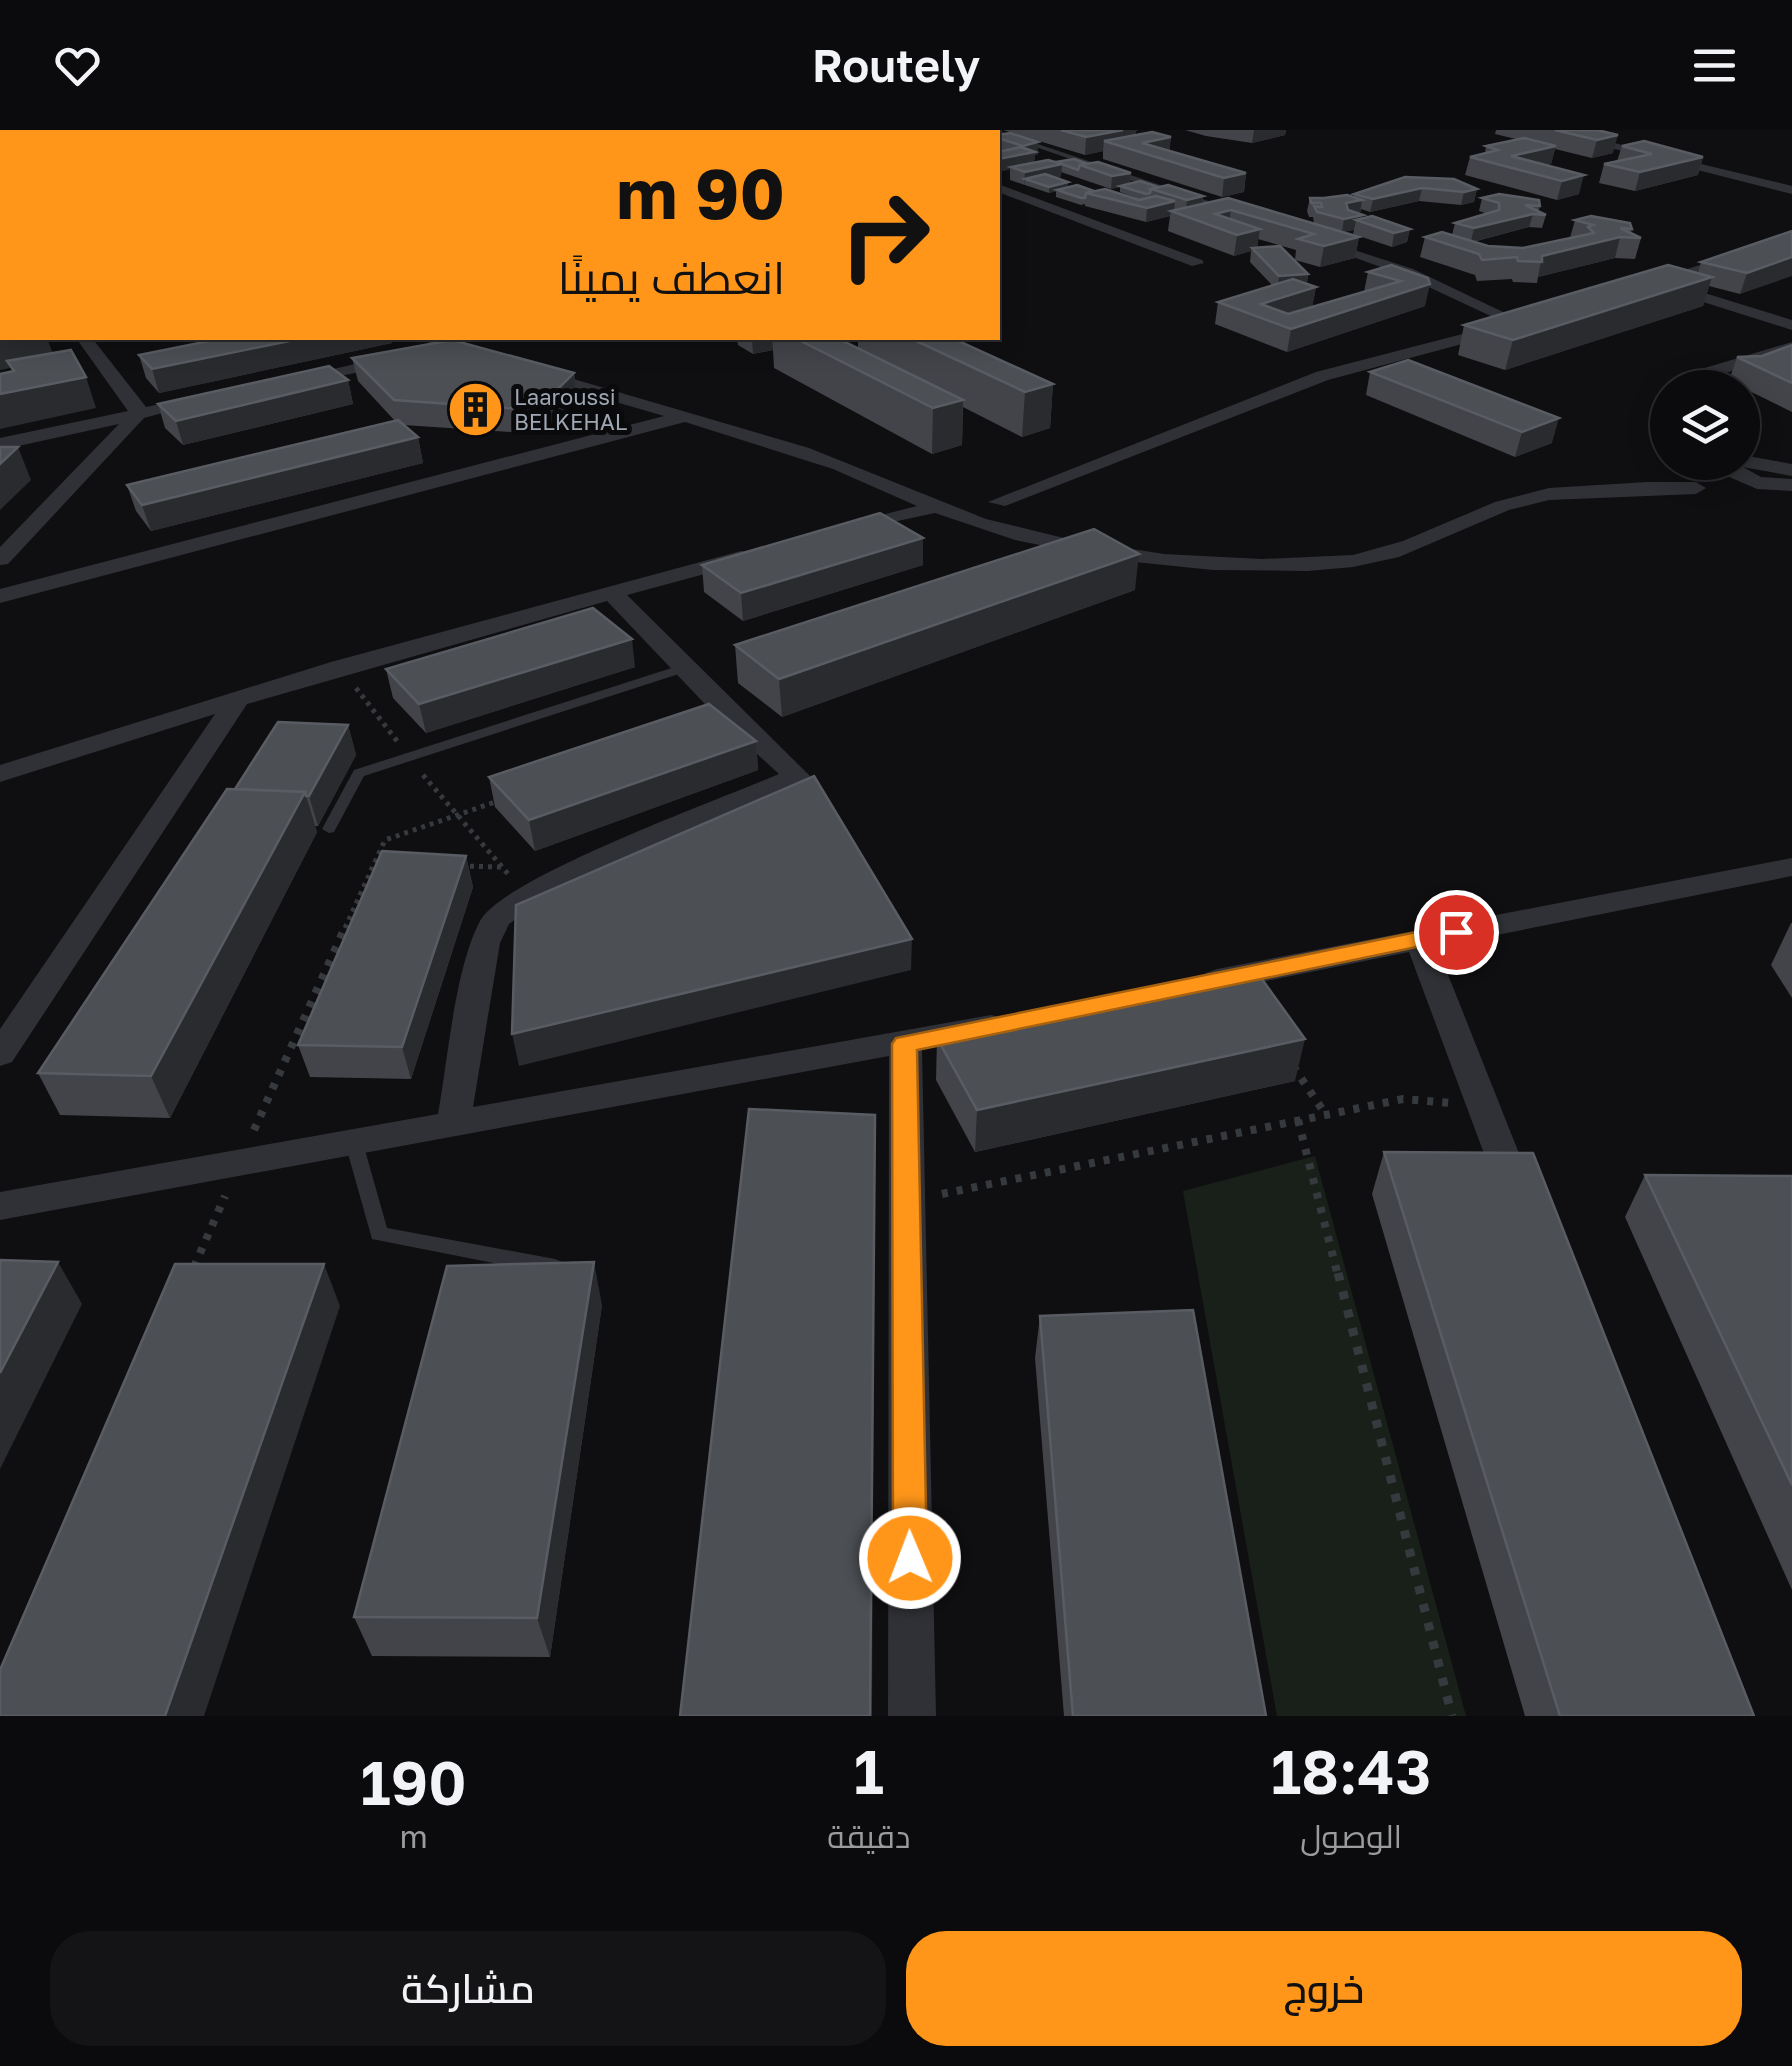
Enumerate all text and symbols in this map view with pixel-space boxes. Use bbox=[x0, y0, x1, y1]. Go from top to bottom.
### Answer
icon: heart bbox=[50, 38, 105, 93]
text: Routely bbox=[812, 38, 980, 92]
icon: menu bbox=[1687, 38, 1742, 93]
text: 90 m bbox=[616, 150, 785, 234]
icon: right bbox=[820, 170, 950, 300]
text: انعطف يمينًا bbox=[558, 250, 785, 304]
map controls bbox=[1650, 370, 1760, 480]
button: layers bbox=[1650, 370, 1760, 480]
building icon: Laaroussi BELKEHAL bbox=[445, 379, 505, 439]
place label: Laaroussi BELKEHAL bbox=[514, 383, 628, 435]
pin bbox=[1414, 890, 1499, 975]
icon: arrive bbox=[1429, 905, 1484, 960]
position arrow bbox=[858, 1506, 962, 1610]
text: 1 bbox=[854, 1735, 884, 1807]
text: 18:43 bbox=[1271, 1735, 1431, 1807]
text: 190 bbox=[361, 1746, 467, 1818]
text: m bbox=[399, 1817, 428, 1855]
text: دقيقة bbox=[827, 1817, 910, 1855]
text: الوصول bbox=[1300, 1817, 1402, 1855]
button: مشاركة bbox=[50, 1931, 886, 2046]
button: خروج bbox=[906, 1931, 1742, 2046]

